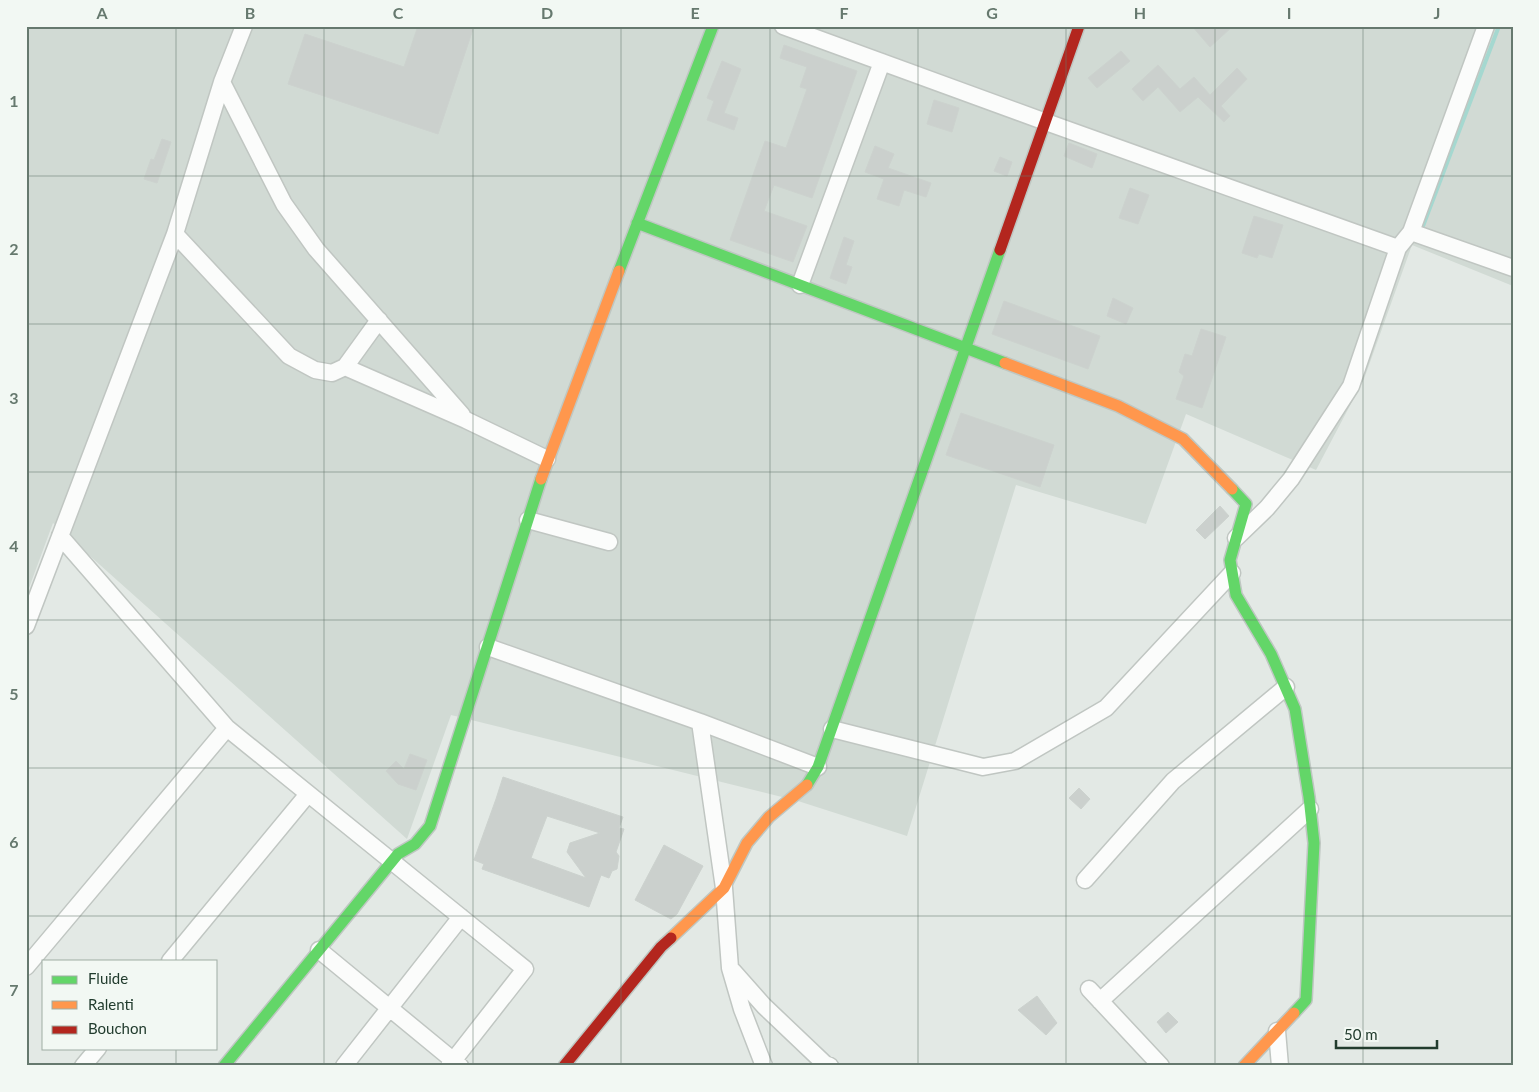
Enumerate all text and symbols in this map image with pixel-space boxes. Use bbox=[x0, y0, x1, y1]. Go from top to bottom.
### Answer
text: A bbox=[95, 3, 108, 22]
text: B bbox=[245, 3, 255, 22]
text: C bbox=[393, 3, 404, 22]
text: D bbox=[541, 3, 553, 22]
text: E bbox=[690, 3, 700, 22]
text: F bbox=[839, 3, 849, 22]
text: G bbox=[986, 3, 998, 22]
text: H bbox=[1134, 3, 1146, 22]
text: I bbox=[1287, 3, 1291, 22]
text: J bbox=[1434, 3, 1440, 22]
text: 1 bbox=[9, 91, 19, 110]
text: 2 bbox=[9, 239, 19, 258]
text: 3 bbox=[9, 388, 19, 407]
text: 4 bbox=[9, 536, 19, 555]
text: 5 bbox=[9, 684, 19, 703]
text: 6 bbox=[9, 832, 19, 851]
legend bbox=[42, 960, 218, 1050]
text: Fluide bbox=[88, 969, 128, 987]
text: 7 bbox=[9, 980, 19, 999]
text: Ralenti bbox=[88, 995, 134, 1013]
scale bar bbox=[1336, 1017, 1438, 1049]
text: Bouchon bbox=[88, 1019, 147, 1037]
text: 50 m bbox=[1344, 1025, 1378, 1043]

